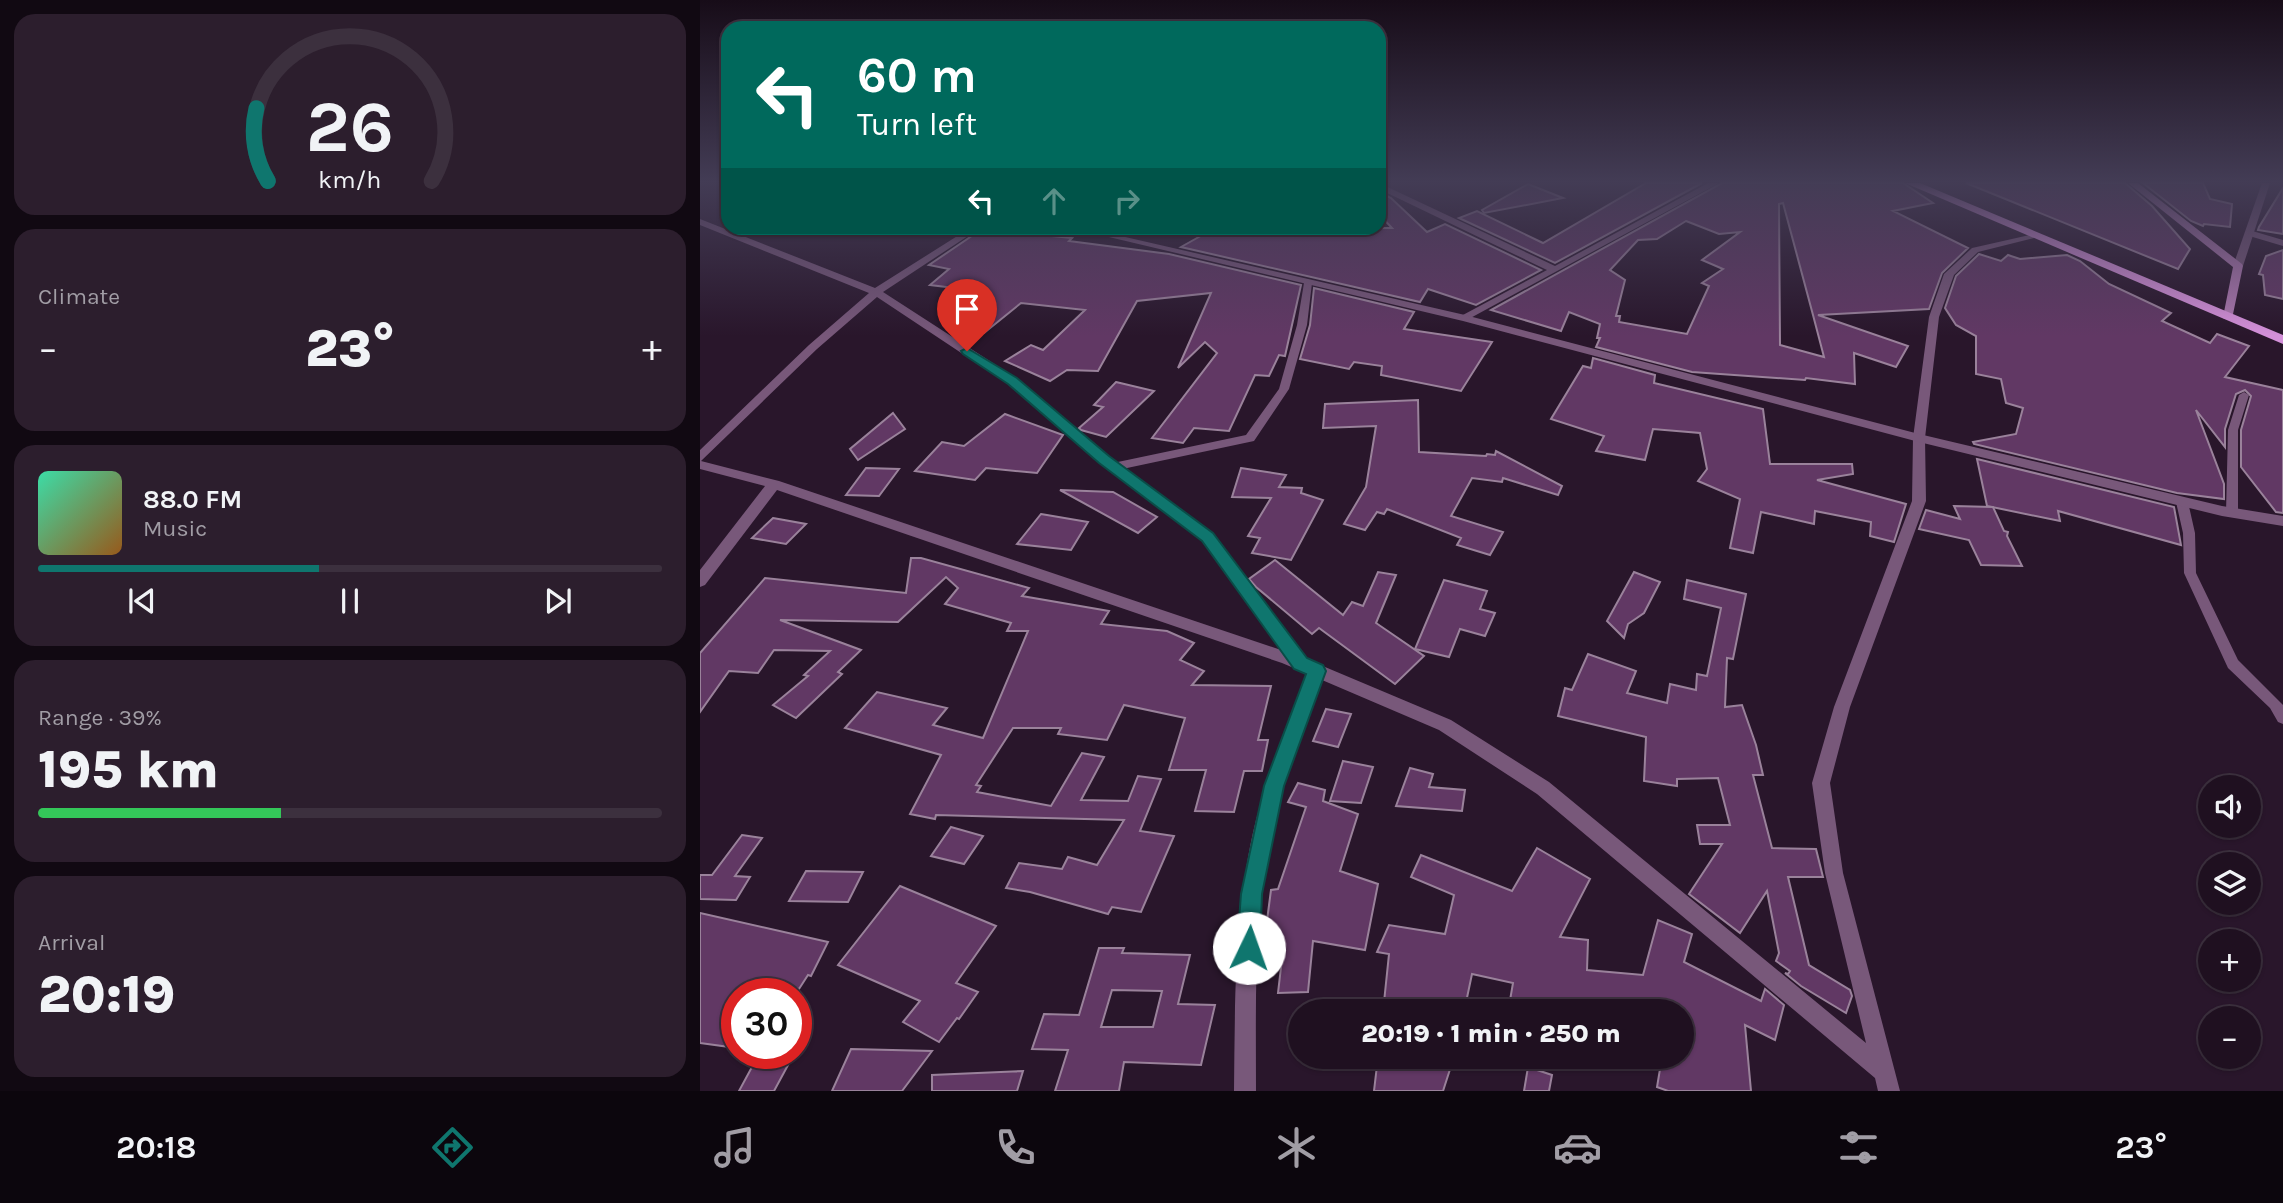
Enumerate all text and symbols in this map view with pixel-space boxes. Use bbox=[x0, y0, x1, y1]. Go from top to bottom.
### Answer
text: 60 m bbox=[857, 47, 977, 104]
icon: left bbox=[742, 49, 833, 140]
text: 26 bbox=[306, 84, 394, 169]
text: Turn left bbox=[857, 106, 977, 143]
text: km/h bbox=[318, 165, 382, 194]
icon: left bbox=[962, 182, 1000, 220]
icon: ahead bbox=[1035, 182, 1073, 220]
icon: right bbox=[1108, 182, 1146, 220]
pin bbox=[937, 279, 997, 351]
text: Climate bbox=[38, 283, 120, 310]
icon: arrive bbox=[948, 290, 986, 328]
text: 23° bbox=[305, 318, 395, 379]
text: − bbox=[38, 326, 58, 371]
text: + bbox=[642, 326, 662, 371]
text: 88.0 FM bbox=[143, 484, 242, 515]
text: Music bbox=[143, 515, 207, 542]
icon: previous bbox=[123, 582, 161, 620]
icon: pause bbox=[331, 582, 369, 620]
icon: next bbox=[539, 582, 577, 620]
text: Range · 39% bbox=[38, 704, 162, 731]
text: 195 km bbox=[38, 739, 219, 800]
map controls bbox=[2198, 775, 2261, 1069]
button: sound bbox=[2198, 775, 2261, 838]
button: layers bbox=[2198, 852, 2261, 915]
position arrow bbox=[1212, 911, 1286, 985]
text: Arrival bbox=[38, 929, 105, 956]
button: + bbox=[2198, 929, 2261, 992]
text: 20:19 bbox=[38, 964, 175, 1025]
speed limit sign: 30 bbox=[721, 978, 812, 1069]
button: − bbox=[2198, 1006, 2261, 1069]
text: 20:19 · 1 min · 250 m bbox=[1361, 1018, 1621, 1049]
icon: directions bbox=[428, 1123, 477, 1172]
icon: music bbox=[710, 1123, 759, 1172]
icon: phone bbox=[991, 1123, 1040, 1172]
icon: climate bbox=[1272, 1123, 1321, 1172]
icon: car bbox=[1553, 1123, 1602, 1172]
icon: filters bbox=[1834, 1123, 1883, 1172]
text: 20:18 bbox=[116, 1129, 196, 1166]
text: 23° bbox=[2115, 1129, 2167, 1166]

